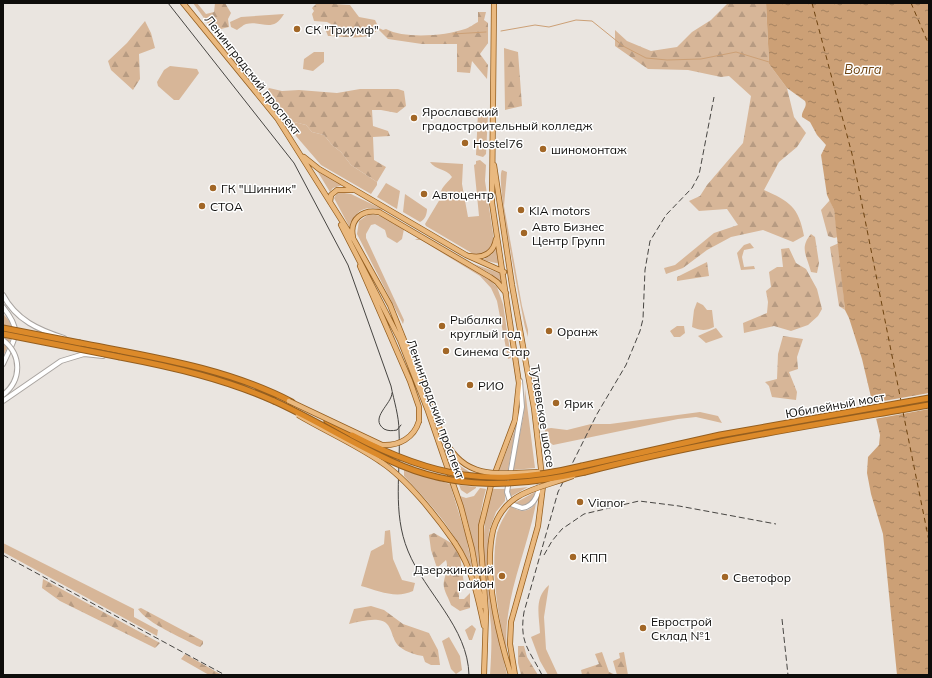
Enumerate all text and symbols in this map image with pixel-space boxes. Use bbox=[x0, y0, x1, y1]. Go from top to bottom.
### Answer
street label: Ленинградский проспект bbox=[202, 12, 305, 138]
place label: СК "Триумф" bbox=[305, 22, 379, 37]
marker: СК "Триумф" bbox=[292, 24, 302, 34]
water label: Волга bbox=[844, 61, 882, 77]
place label: Ярославский градостроительный колледж bbox=[422, 104, 593, 133]
marker: Ярославский градостроительный колледж bbox=[409, 113, 419, 123]
place label: Hostel76 bbox=[473, 136, 523, 151]
marker: Hostel76 bbox=[460, 138, 470, 148]
place label: шиномонтаж bbox=[551, 142, 627, 157]
marker: шиномонтаж bbox=[538, 144, 548, 154]
place label: ГК "Шинник" bbox=[221, 181, 296, 196]
marker: ГК "Шинник" bbox=[208, 183, 218, 193]
place label: Автоцентр bbox=[432, 187, 494, 202]
marker: Автоцентр bbox=[419, 189, 429, 199]
place label: СТОА bbox=[210, 199, 243, 214]
marker: СТОА bbox=[197, 201, 207, 211]
place label: KIA motors bbox=[529, 203, 590, 218]
marker: KIA motors bbox=[516, 205, 526, 215]
place label: Авто Бизнес Центр Групп bbox=[532, 219, 605, 248]
marker: Авто Бизнес Центр Групп bbox=[519, 228, 529, 238]
place label: Рыбалка круглый год bbox=[450, 312, 521, 341]
marker: Рыбалка круглый год bbox=[437, 321, 447, 331]
place label: Оранж bbox=[557, 324, 598, 339]
marker: Оранж bbox=[544, 326, 554, 336]
street label: Ленинградский проспект bbox=[404, 337, 468, 481]
place label: Синема Стар bbox=[454, 344, 530, 359]
marker: Синема Стар bbox=[441, 346, 451, 356]
street label: Тутаевское шоссе bbox=[527, 364, 559, 469]
place label: РИО bbox=[478, 378, 504, 393]
marker: РИО bbox=[465, 380, 475, 390]
street label: Юбилейный мост bbox=[784, 389, 886, 421]
place label: Ярик bbox=[564, 396, 594, 411]
marker: Ярик bbox=[551, 398, 561, 408]
place label: Vianor bbox=[588, 495, 625, 510]
marker: Vianor bbox=[575, 497, 585, 507]
place label: КПП bbox=[581, 550, 607, 565]
marker: КПП bbox=[568, 552, 578, 562]
place label: Дзержинский район bbox=[414, 562, 494, 591]
place label: Светофор bbox=[733, 570, 791, 585]
marker: Дзержинский район bbox=[497, 571, 507, 581]
marker: Светофор bbox=[720, 572, 730, 582]
place label: Еврострой Склад №1 bbox=[651, 614, 712, 643]
marker: Еврострой Склад №1 bbox=[638, 623, 648, 633]

